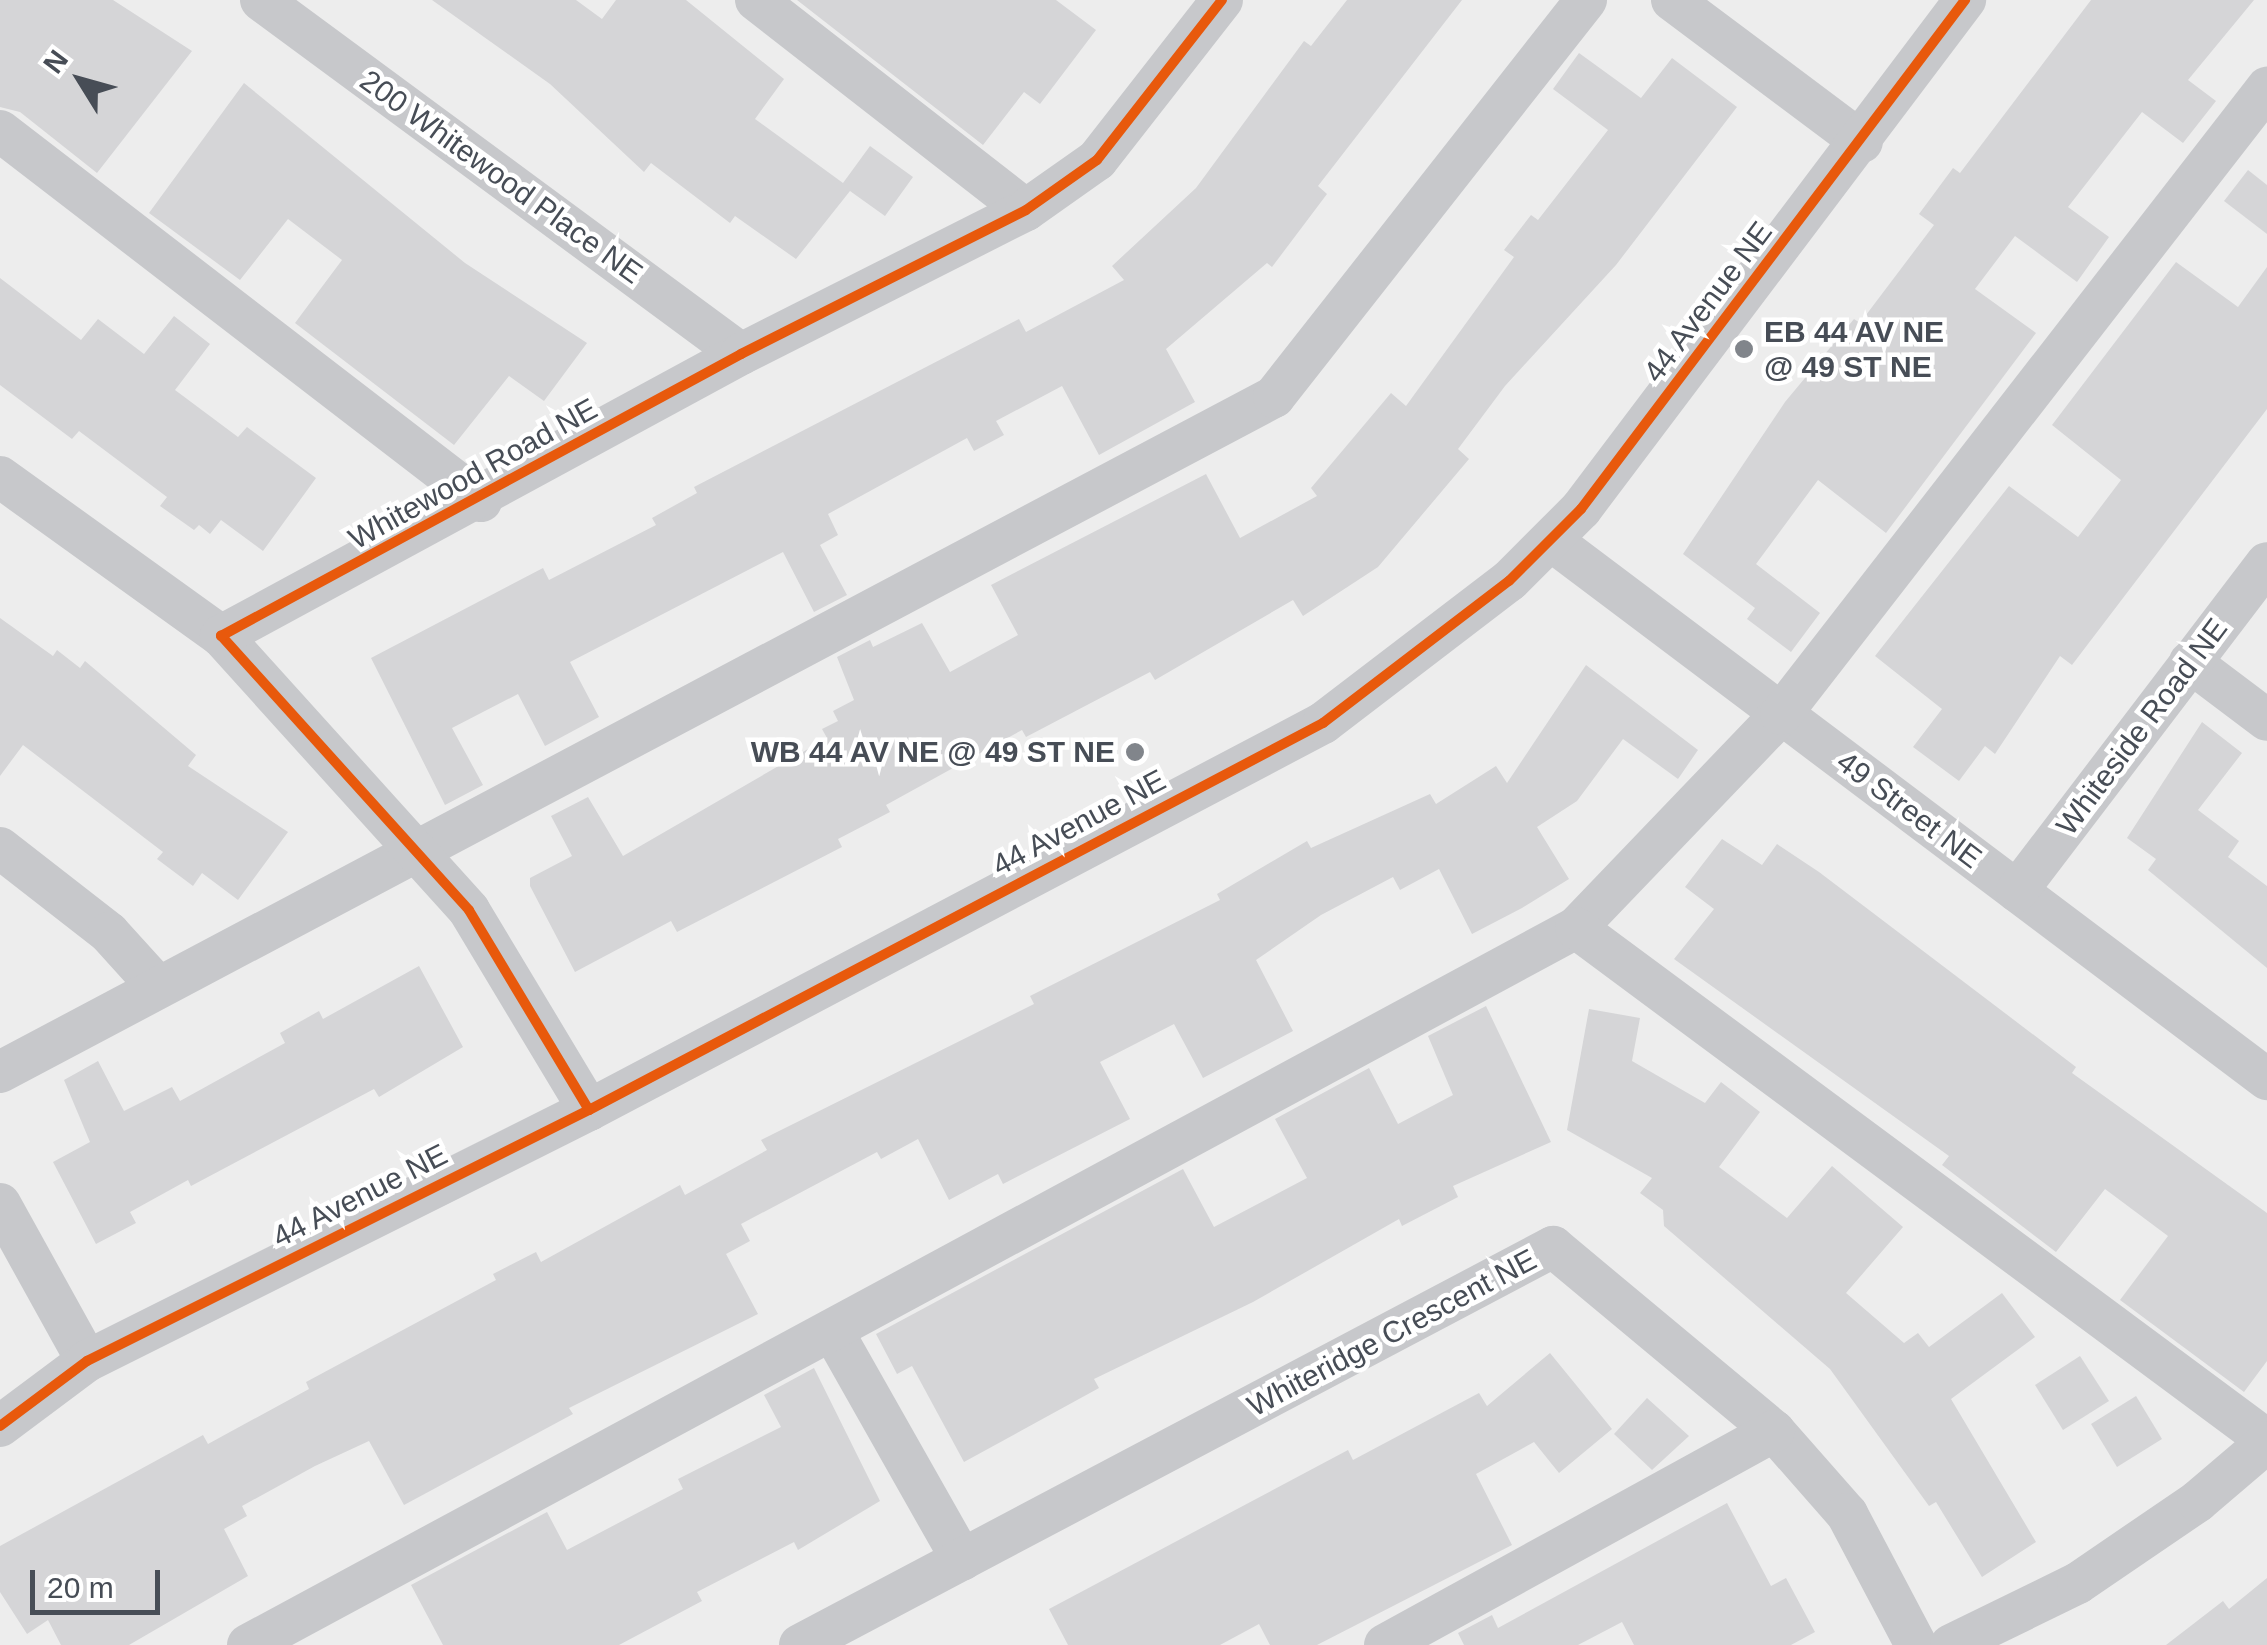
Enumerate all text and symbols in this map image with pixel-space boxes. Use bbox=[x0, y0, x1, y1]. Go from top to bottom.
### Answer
north arrow bbox=[30, 30, 130, 130]
text: N bbox=[37, 44, 74, 79]
street label: 200 Whitewood Place NE bbox=[353, 62, 649, 292]
street label: 44 Avenue NE bbox=[1636, 214, 1780, 390]
place label: EB 44 AV NE @ 49 ST NE bbox=[1764, 314, 1945, 384]
marker: EB 44 AV NE @ 49 ST NE bbox=[1733, 338, 1755, 360]
street label: Whitewood Road NE bbox=[342, 391, 604, 557]
street label: Whiteside Road NE bbox=[2049, 612, 2235, 842]
place label: WB 44 AV NE @ 49 ST NE bbox=[750, 734, 1115, 770]
marker: WB 44 AV NE @ 49 ST NE bbox=[1124, 741, 1146, 763]
street label: 49 Street NE bbox=[1830, 744, 1988, 876]
street label: 44 Avenue NE bbox=[985, 762, 1173, 884]
street label: 44 Avenue NE bbox=[266, 1136, 454, 1256]
street label: Whiteridge Crescent NE bbox=[1241, 1242, 1543, 1424]
scale bar bbox=[35, 1550, 165, 1612]
text: 20 m bbox=[47, 1571, 114, 1604]

